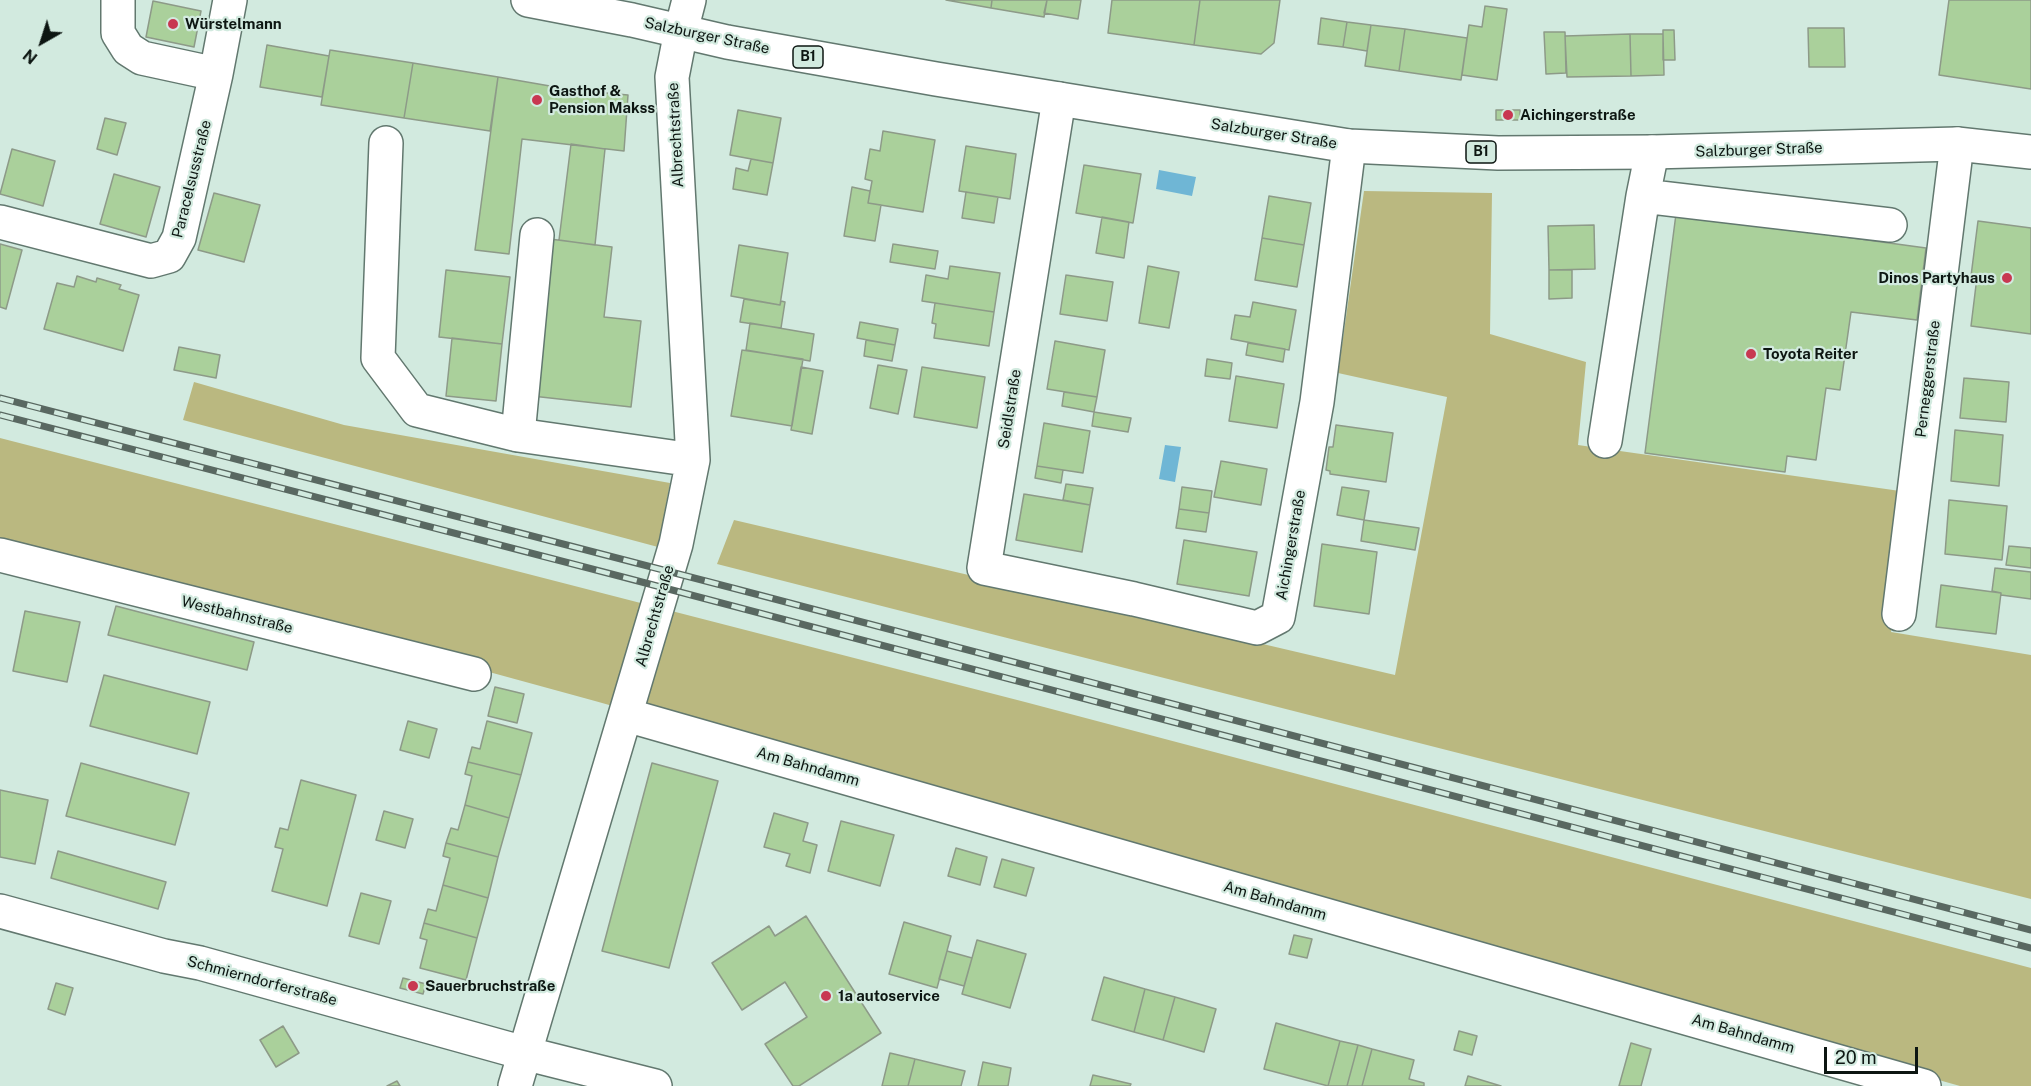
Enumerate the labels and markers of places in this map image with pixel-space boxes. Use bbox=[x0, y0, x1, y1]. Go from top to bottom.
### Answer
place label: Würstelmann bbox=[185, 15, 282, 33]
marker: Würstelmann bbox=[166, 17, 180, 31]
place label: Gasthof & Pension Makss bbox=[549, 82, 655, 117]
marker: Gasthof & Pension Makss bbox=[530, 93, 544, 107]
place label: Aichingerstraße bbox=[1520, 106, 1636, 124]
marker: Aichingerstraße bbox=[1501, 108, 1515, 122]
place label: Dinos Partyhaus bbox=[1878, 269, 1995, 287]
marker: Dinos Partyhaus bbox=[2000, 271, 2014, 285]
place label: Toyota Reiter bbox=[1763, 345, 1858, 363]
marker: Toyota Reiter bbox=[1744, 347, 1758, 361]
place label: Sauerbruchstraße bbox=[425, 977, 555, 995]
marker: Sauerbruchstraße bbox=[406, 979, 420, 993]
place label: 1a autoservice bbox=[838, 987, 940, 1005]
marker: 1a autoservice bbox=[819, 989, 833, 1003]

